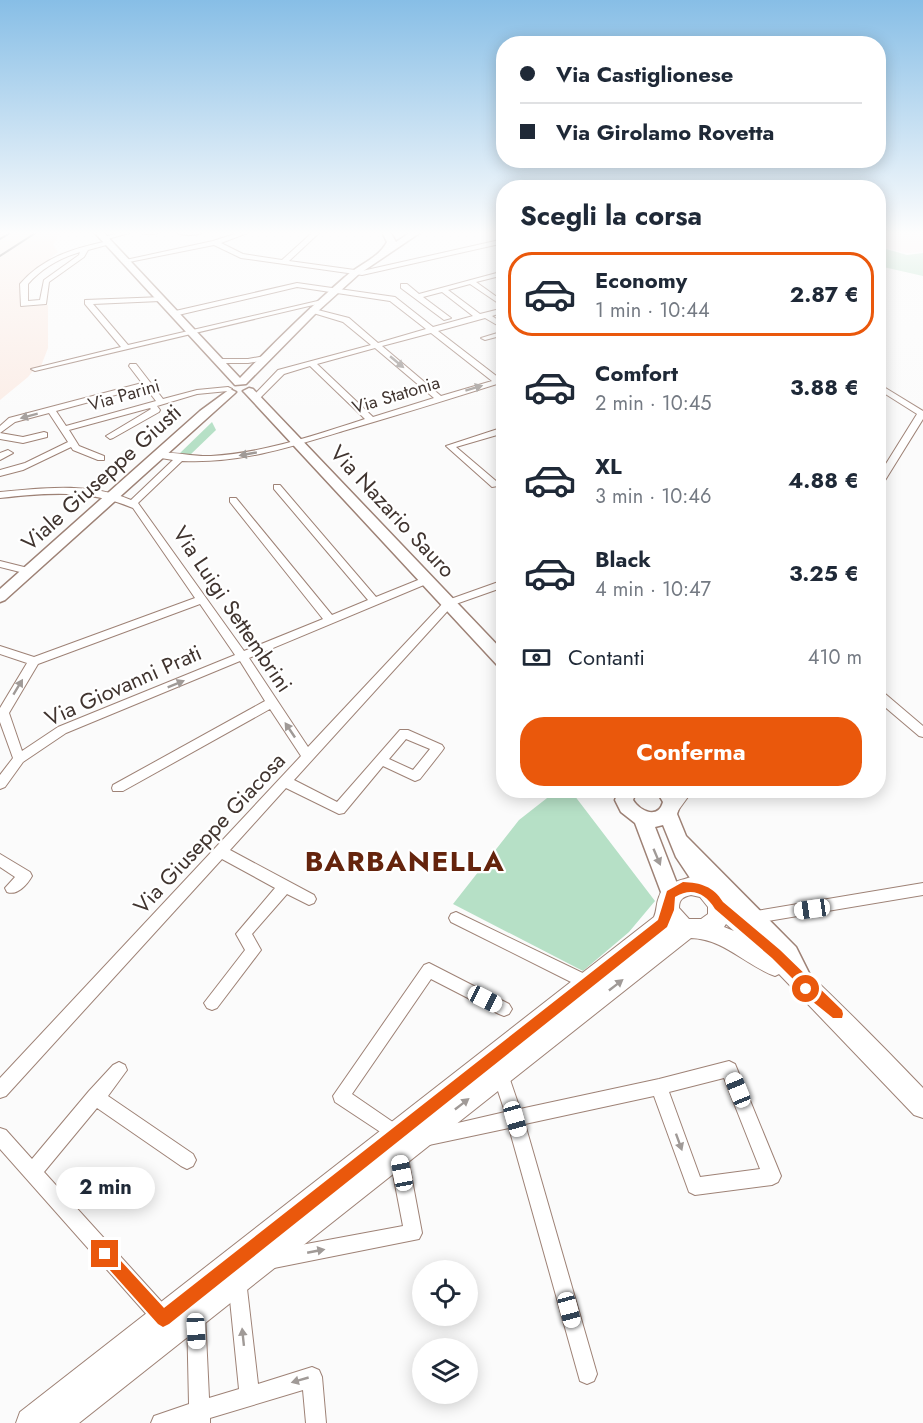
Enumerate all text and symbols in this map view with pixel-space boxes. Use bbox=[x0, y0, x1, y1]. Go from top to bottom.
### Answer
text: Via Castiglionese bbox=[556, 58, 733, 90]
text: Via Girolamo Rovetta bbox=[556, 116, 774, 148]
text: Scegli la corsa bbox=[520, 196, 702, 235]
text: Economy bbox=[595, 264, 687, 296]
icon: car bbox=[523, 267, 577, 321]
text: 2.87 € bbox=[790, 278, 859, 310]
text: 1 min · 10:44 bbox=[595, 296, 710, 325]
one-way arrow bbox=[389, 355, 404, 368]
text: Comfort bbox=[595, 357, 678, 389]
icon: car bbox=[523, 360, 577, 414]
street label: Via Statonia bbox=[349, 369, 443, 421]
text: 3.88 € bbox=[790, 371, 859, 403]
street label: Via Parini bbox=[85, 372, 163, 418]
one-way arrow bbox=[465, 383, 483, 393]
text: 2 min · 10:45 bbox=[595, 389, 712, 418]
street label: Viale Giuseppe Giusti bbox=[14, 396, 188, 558]
one-way arrow bbox=[20, 412, 38, 421]
street label: Via Nazario Sauro bbox=[323, 438, 463, 584]
one-way arrow bbox=[238, 450, 257, 459]
text: XL bbox=[595, 450, 622, 482]
icon: car bbox=[523, 453, 577, 507]
text: 4.88 € bbox=[788, 464, 859, 496]
text: 3 min · 10:46 bbox=[595, 482, 711, 511]
street label: Via Luigi Settembrini bbox=[165, 519, 301, 699]
text: Black bbox=[595, 543, 651, 575]
icon: car bbox=[523, 546, 577, 600]
text: 3.25 € bbox=[789, 557, 859, 589]
text: 4 min · 10:47 bbox=[595, 575, 711, 604]
street label: Via Giovanni Prati bbox=[40, 636, 206, 734]
icon: cash bbox=[520, 641, 553, 674]
text: Contanti bbox=[568, 641, 645, 673]
text: 410 m bbox=[808, 643, 862, 672]
one-way arrow bbox=[13, 679, 24, 695]
one-way arrow bbox=[167, 679, 185, 689]
button: Conferma bbox=[520, 717, 862, 786]
one-way arrow bbox=[284, 721, 295, 738]
street label: Via Giuseppe Giacosa bbox=[126, 745, 292, 921]
district label: BARBANELLA bbox=[305, 841, 505, 882]
one-way arrow bbox=[652, 848, 662, 866]
car bbox=[793, 898, 831, 920]
route start bbox=[792, 975, 819, 1002]
one-way arrow bbox=[608, 978, 624, 991]
car bbox=[465, 983, 505, 1015]
car bbox=[723, 1070, 753, 1110]
one-way arrow bbox=[454, 1098, 470, 1111]
car bbox=[501, 1099, 529, 1139]
one-way arrow bbox=[675, 1133, 684, 1151]
car bbox=[390, 1154, 414, 1192]
callout: 2 min bbox=[56, 1167, 154, 1209]
text: 2 min bbox=[79, 1173, 132, 1202]
route end bbox=[91, 1240, 118, 1267]
one-way arrow bbox=[307, 1246, 326, 1255]
map controls bbox=[412, 1260, 478, 1404]
button: locate bbox=[412, 1260, 478, 1326]
car bbox=[556, 1290, 582, 1330]
car bbox=[186, 1313, 206, 1349]
one-way arrow bbox=[238, 1327, 248, 1346]
button: layers bbox=[412, 1338, 478, 1404]
one-way arrow bbox=[291, 1376, 309, 1385]

